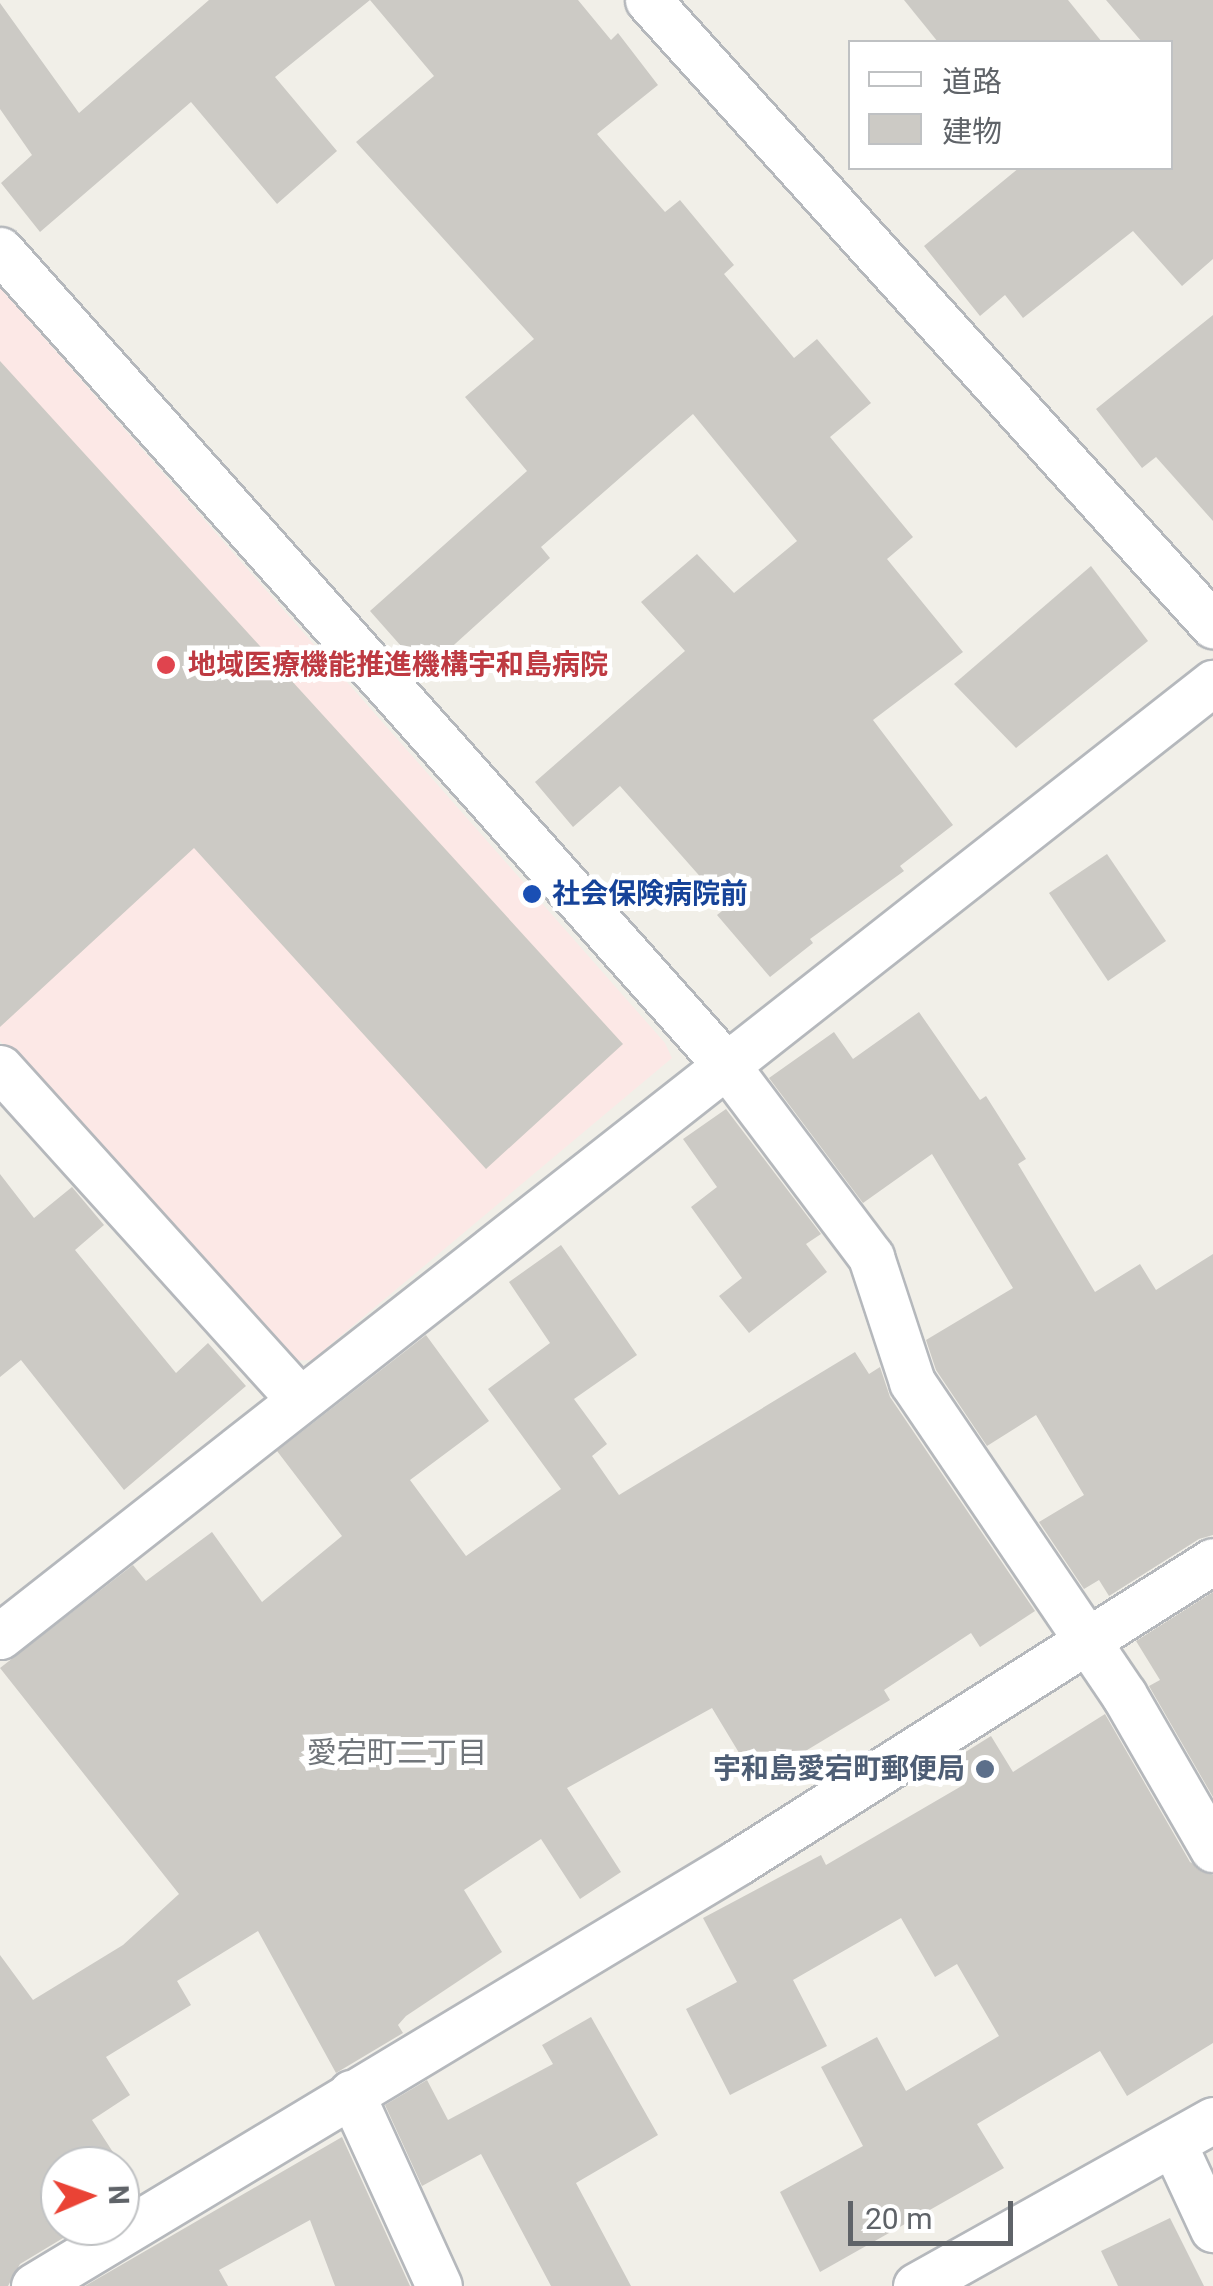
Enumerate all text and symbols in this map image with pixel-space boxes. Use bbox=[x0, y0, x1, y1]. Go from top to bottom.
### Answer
legend bbox=[848, 40, 1173, 170]
text: 道路 bbox=[942, 64, 1002, 99]
text: 建物 bbox=[942, 114, 1002, 149]
place label: 地域医療機能推進機構宇和島病院 bbox=[188, 648, 608, 682]
marker: 地域医療機能推進機構宇和島病院 bbox=[153, 652, 179, 678]
place label: 社会保険病院前 bbox=[552, 877, 748, 911]
marker: 社会保険病院前 bbox=[521, 883, 543, 905]
district label: 愛宕町二丁目 bbox=[307, 1735, 487, 1771]
place label: 宇和島愛宕町郵便局 bbox=[713, 1752, 965, 1786]
marker: 宇和島愛宕町郵便局 bbox=[974, 1758, 996, 1780]
north arrow bbox=[40, 2146, 140, 2246]
scale bar bbox=[853, 2181, 1018, 2243]
text: N bbox=[102, 2185, 135, 2205]
text: 20 m bbox=[865, 2201, 932, 2236]

